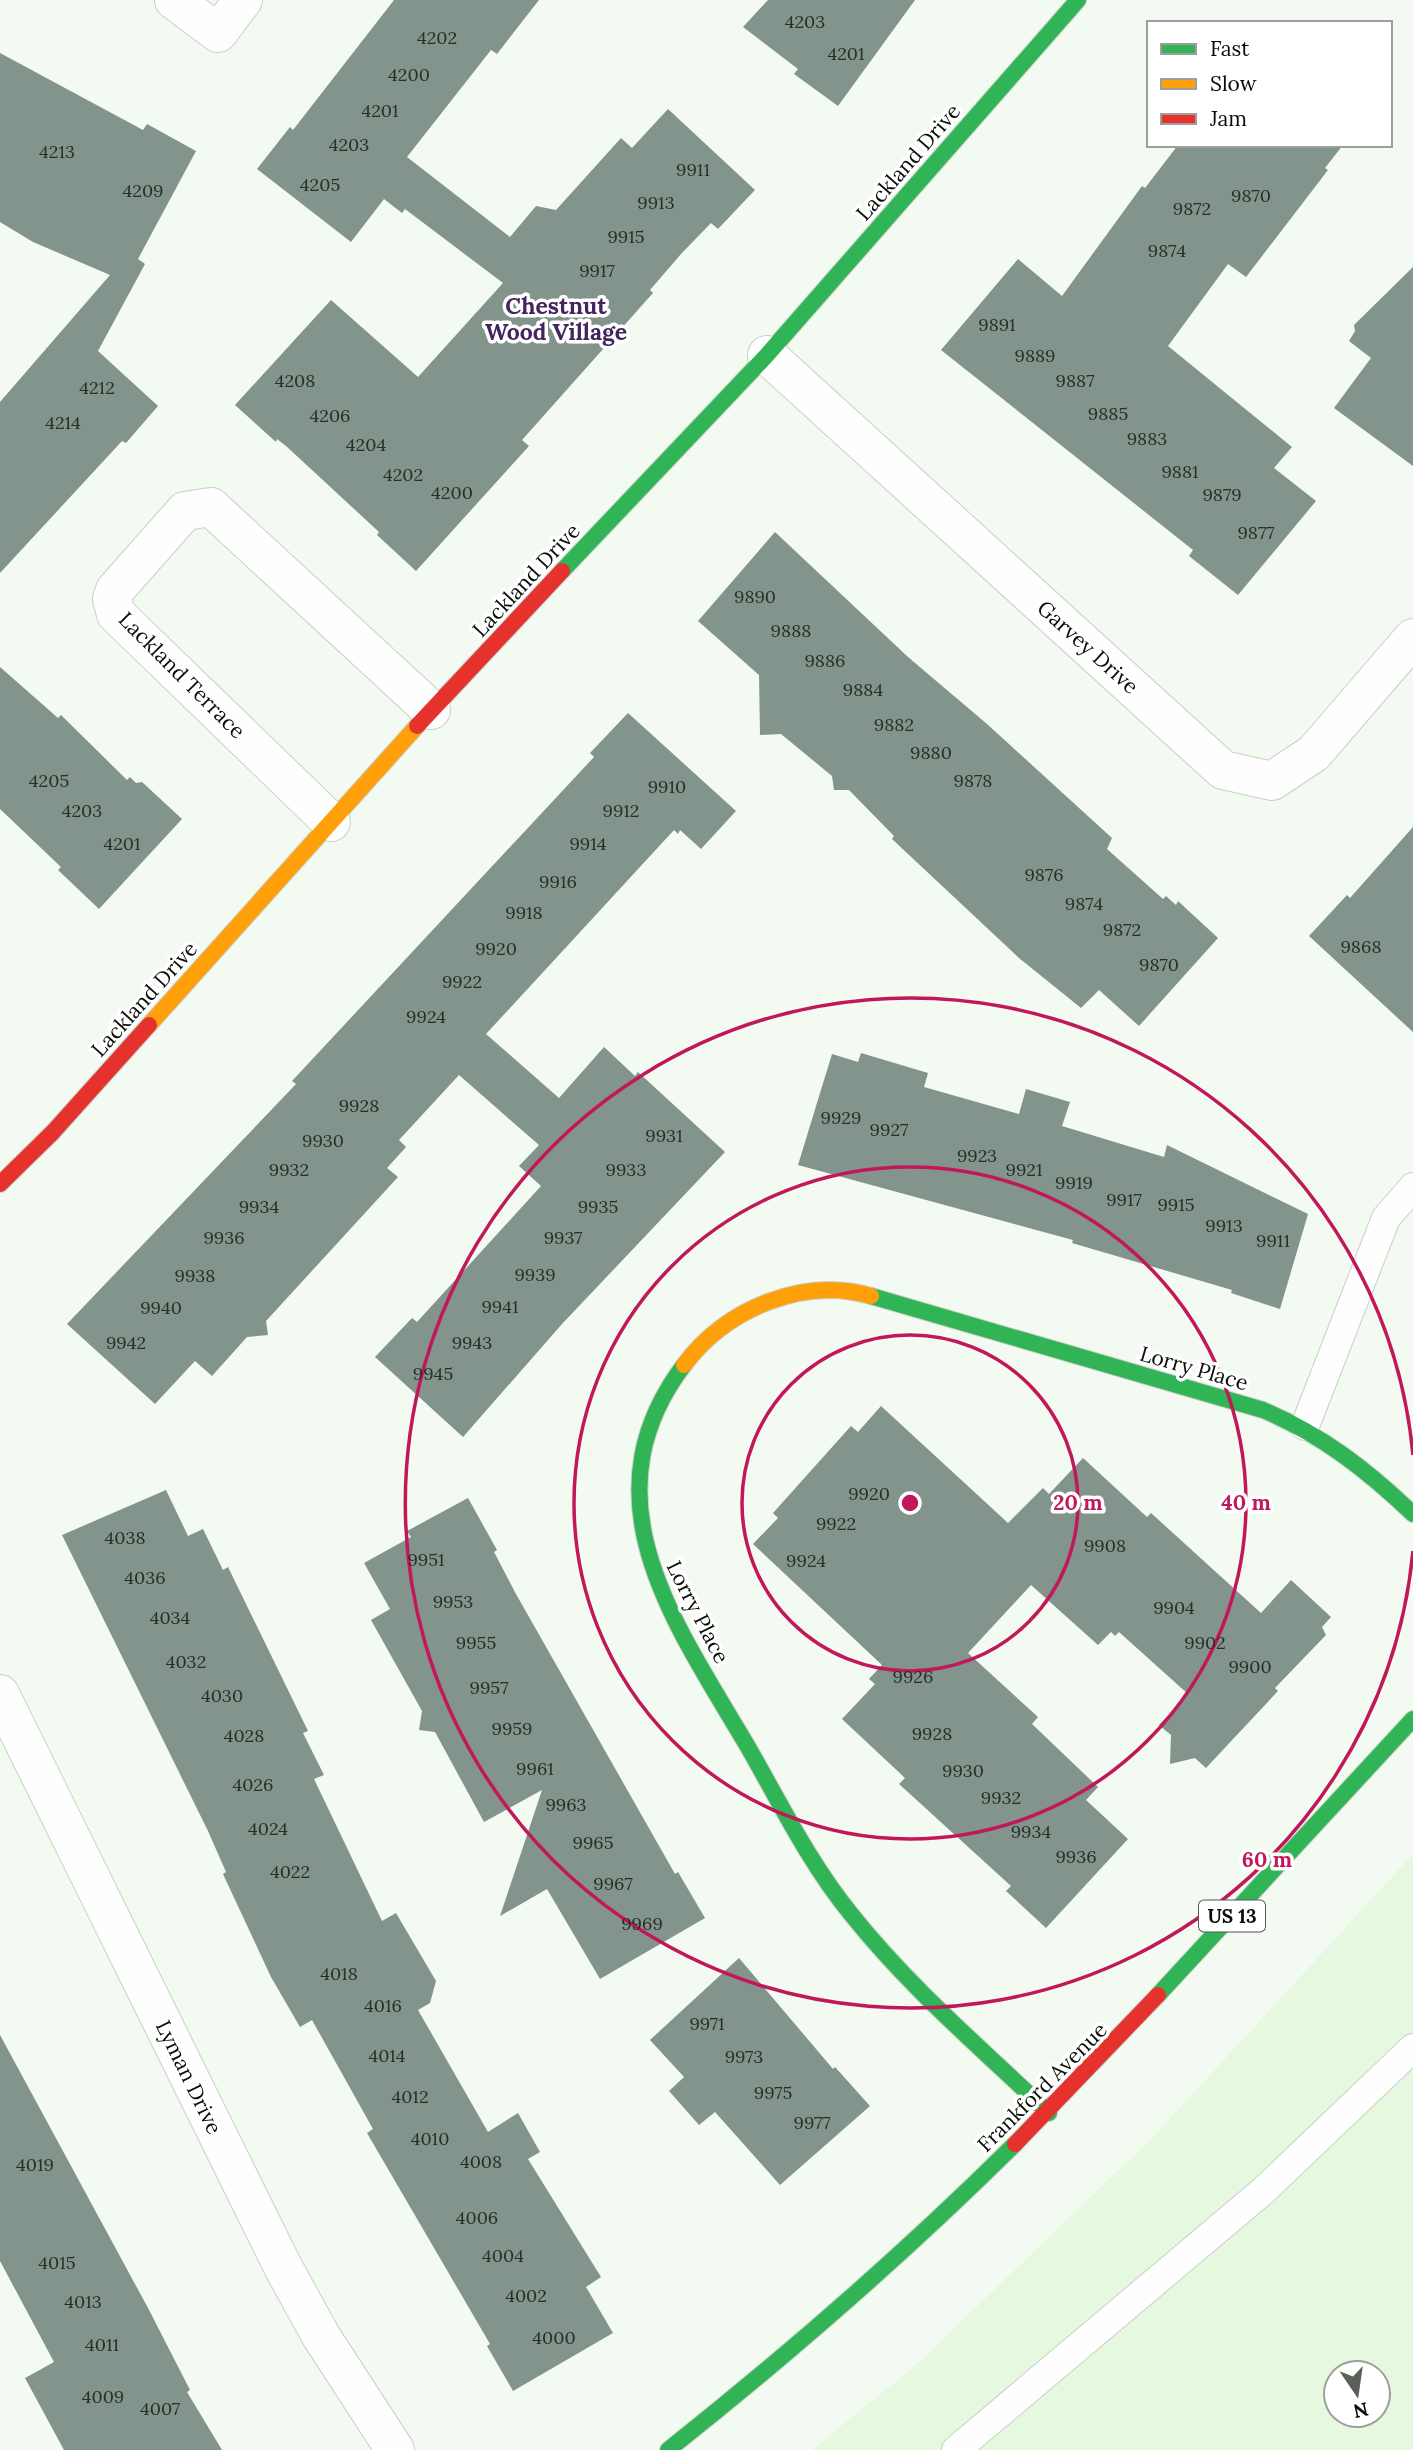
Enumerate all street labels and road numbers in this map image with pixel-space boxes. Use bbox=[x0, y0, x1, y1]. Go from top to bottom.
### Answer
street label: Lackland Drive bbox=[850, 98, 966, 226]
street label: Lackland Drive bbox=[466, 517, 586, 643]
street label: Garvey Drive bbox=[1032, 594, 1144, 700]
street label: Lackland Terrace bbox=[113, 606, 251, 744]
street label: Lackland Drive bbox=[85, 936, 203, 1062]
street label: Lorry Place bbox=[1137, 1340, 1251, 1396]
street label: Lorry Place bbox=[661, 1556, 735, 1668]
road number: US 13 bbox=[1199, 1900, 1265, 1932]
street label: Lyman Drive bbox=[150, 2016, 228, 2138]
street label: Frankford Avenue bbox=[971, 2016, 1113, 2158]

